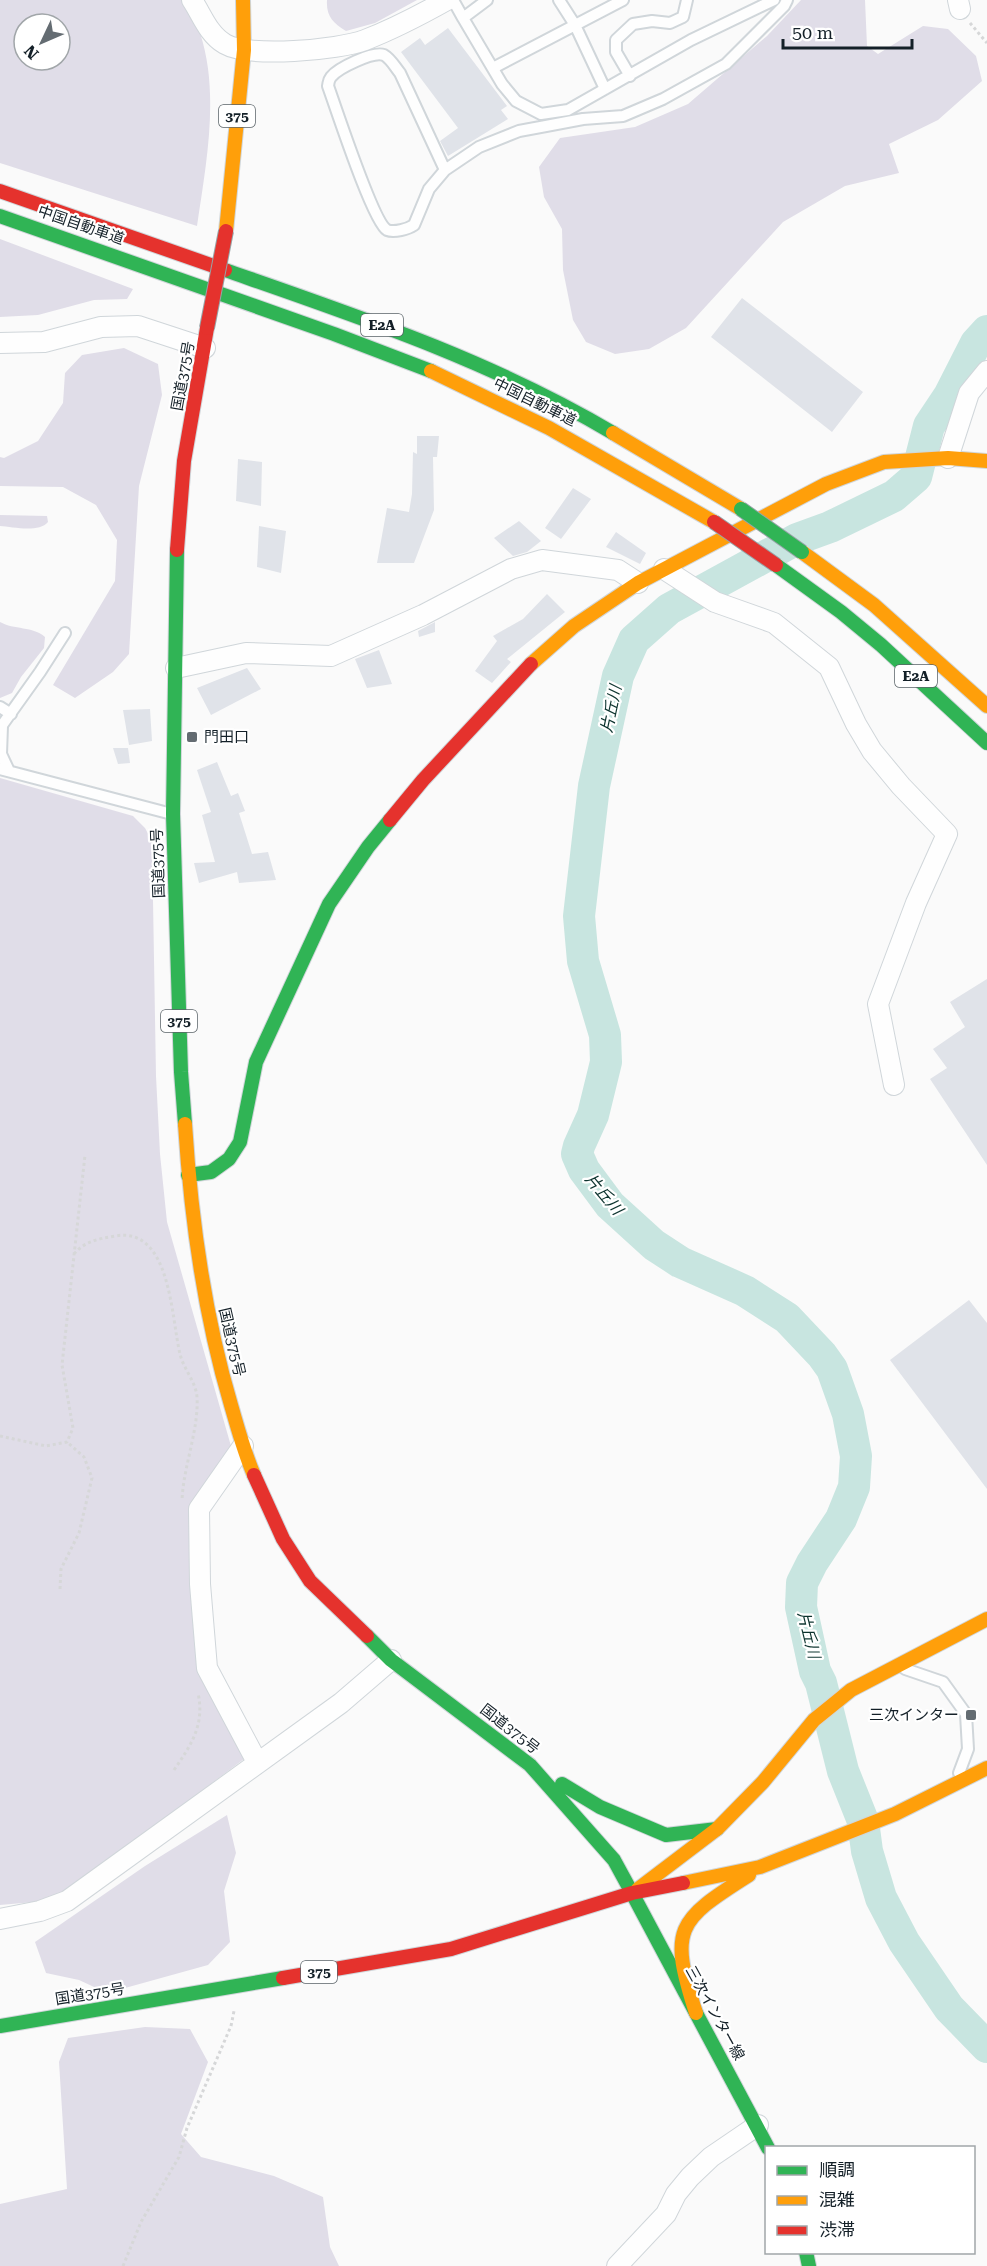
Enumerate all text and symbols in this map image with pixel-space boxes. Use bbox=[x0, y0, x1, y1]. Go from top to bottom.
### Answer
north arrow bbox=[12, 12, 72, 72]
scale bar bbox=[783, 12, 912, 50]
text: 50 m bbox=[792, 22, 833, 43]
text: N bbox=[20, 41, 43, 63]
road number: 375 bbox=[219, 105, 255, 127]
street label: 中国自動車道 bbox=[36, 202, 126, 248]
road number: E2A bbox=[361, 314, 403, 336]
street label: 国道375号 bbox=[168, 340, 198, 412]
street label: 中国自動車道 bbox=[491, 374, 579, 430]
road number: E2A bbox=[895, 665, 937, 687]
water label: 片丘川 bbox=[597, 682, 626, 734]
place label: 門田口 bbox=[204, 728, 249, 746]
marker: 門田口 bbox=[185, 730, 199, 744]
street label: 国道375号 bbox=[148, 828, 168, 898]
road number: 375 bbox=[161, 1010, 197, 1032]
water label: 片丘川 bbox=[581, 1170, 628, 1220]
street label: 国道375号 bbox=[215, 1306, 249, 1378]
water label: 片丘川 bbox=[794, 1609, 825, 1663]
street label: 国道375号 bbox=[477, 1700, 543, 1758]
place label: 三次インター bbox=[869, 1706, 959, 1724]
marker: 三次インター bbox=[964, 1708, 978, 1722]
road number: 375 bbox=[301, 1961, 337, 1983]
street label: 三次インター線 bbox=[682, 1963, 748, 2063]
street label: 国道375号 bbox=[54, 1980, 126, 2008]
legend bbox=[765, 2146, 975, 2254]
text: 順調 bbox=[819, 2159, 855, 2180]
text: 混雑 bbox=[819, 2189, 855, 2210]
text: 渋滞 bbox=[819, 2219, 855, 2240]

